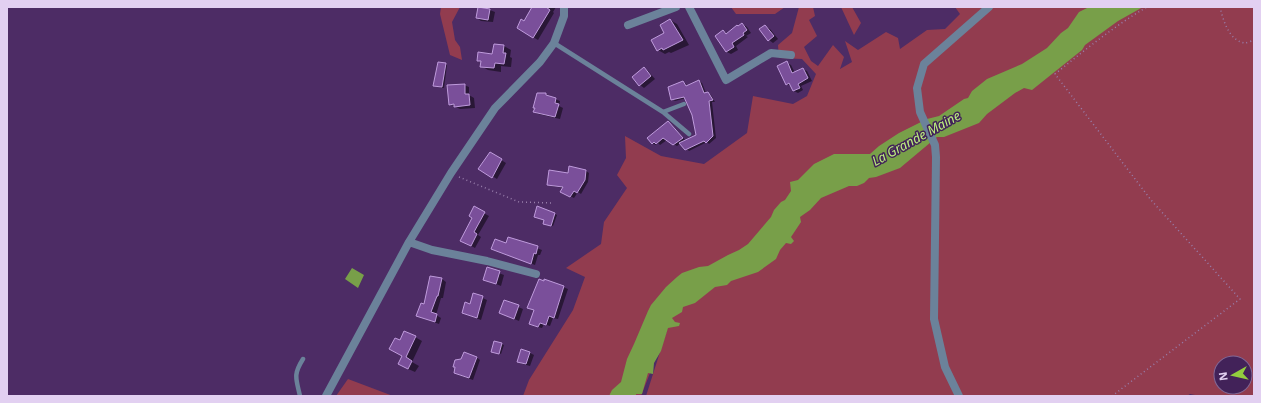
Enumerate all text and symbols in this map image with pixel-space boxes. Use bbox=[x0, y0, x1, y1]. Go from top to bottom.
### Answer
water label: La Grande Maine bbox=[868, 106, 964, 170]
north arrow bbox=[1213, 355, 1253, 395]
text: N bbox=[1215, 371, 1231, 382]

